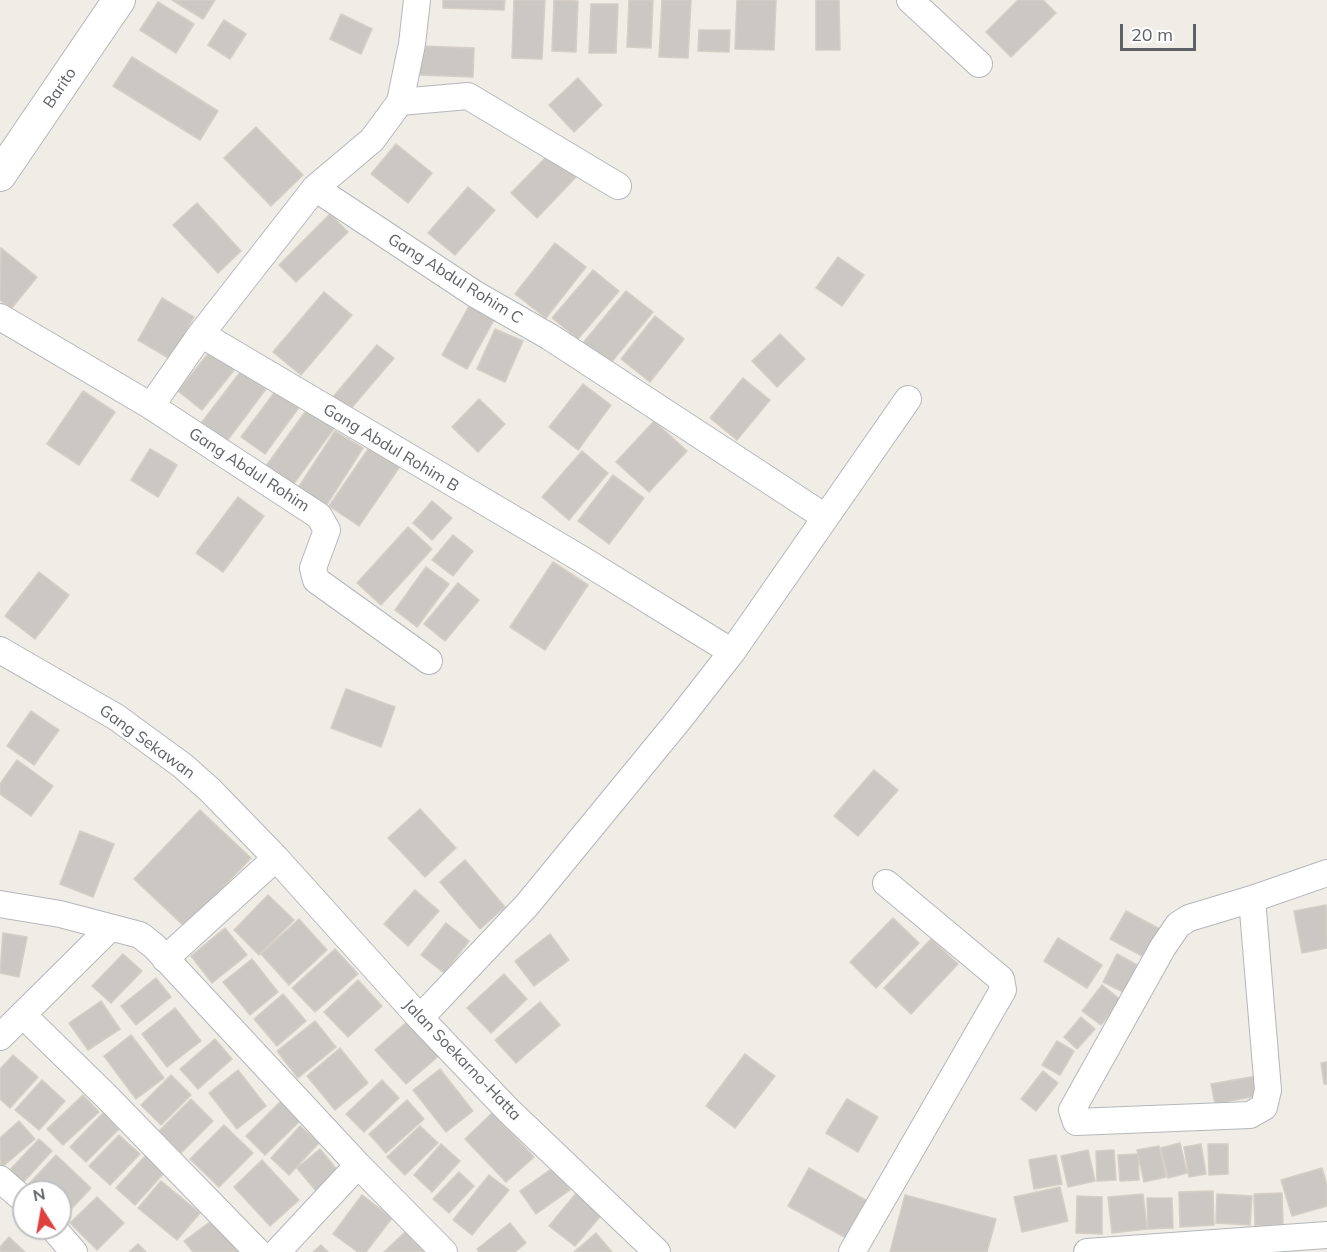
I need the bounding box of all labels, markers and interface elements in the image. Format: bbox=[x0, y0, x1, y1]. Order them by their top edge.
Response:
scale bar bbox=[1123, 12, 1200, 50]
text: 20 m bbox=[1131, 23, 1173, 46]
street label: Barito bbox=[40, 64, 80, 112]
street label: Gang Abdul Rohim C bbox=[384, 230, 526, 328]
street label: Gang Abdul Rohim B bbox=[320, 400, 462, 496]
street label: Gang Abdul Rohim bbox=[185, 424, 313, 516]
street label: Gang Sekawan bbox=[95, 701, 199, 783]
street label: Jalan Soekarno-Hatta bbox=[399, 995, 525, 1125]
north arrow bbox=[12, 1180, 72, 1240]
text: N bbox=[31, 1183, 47, 1205]

